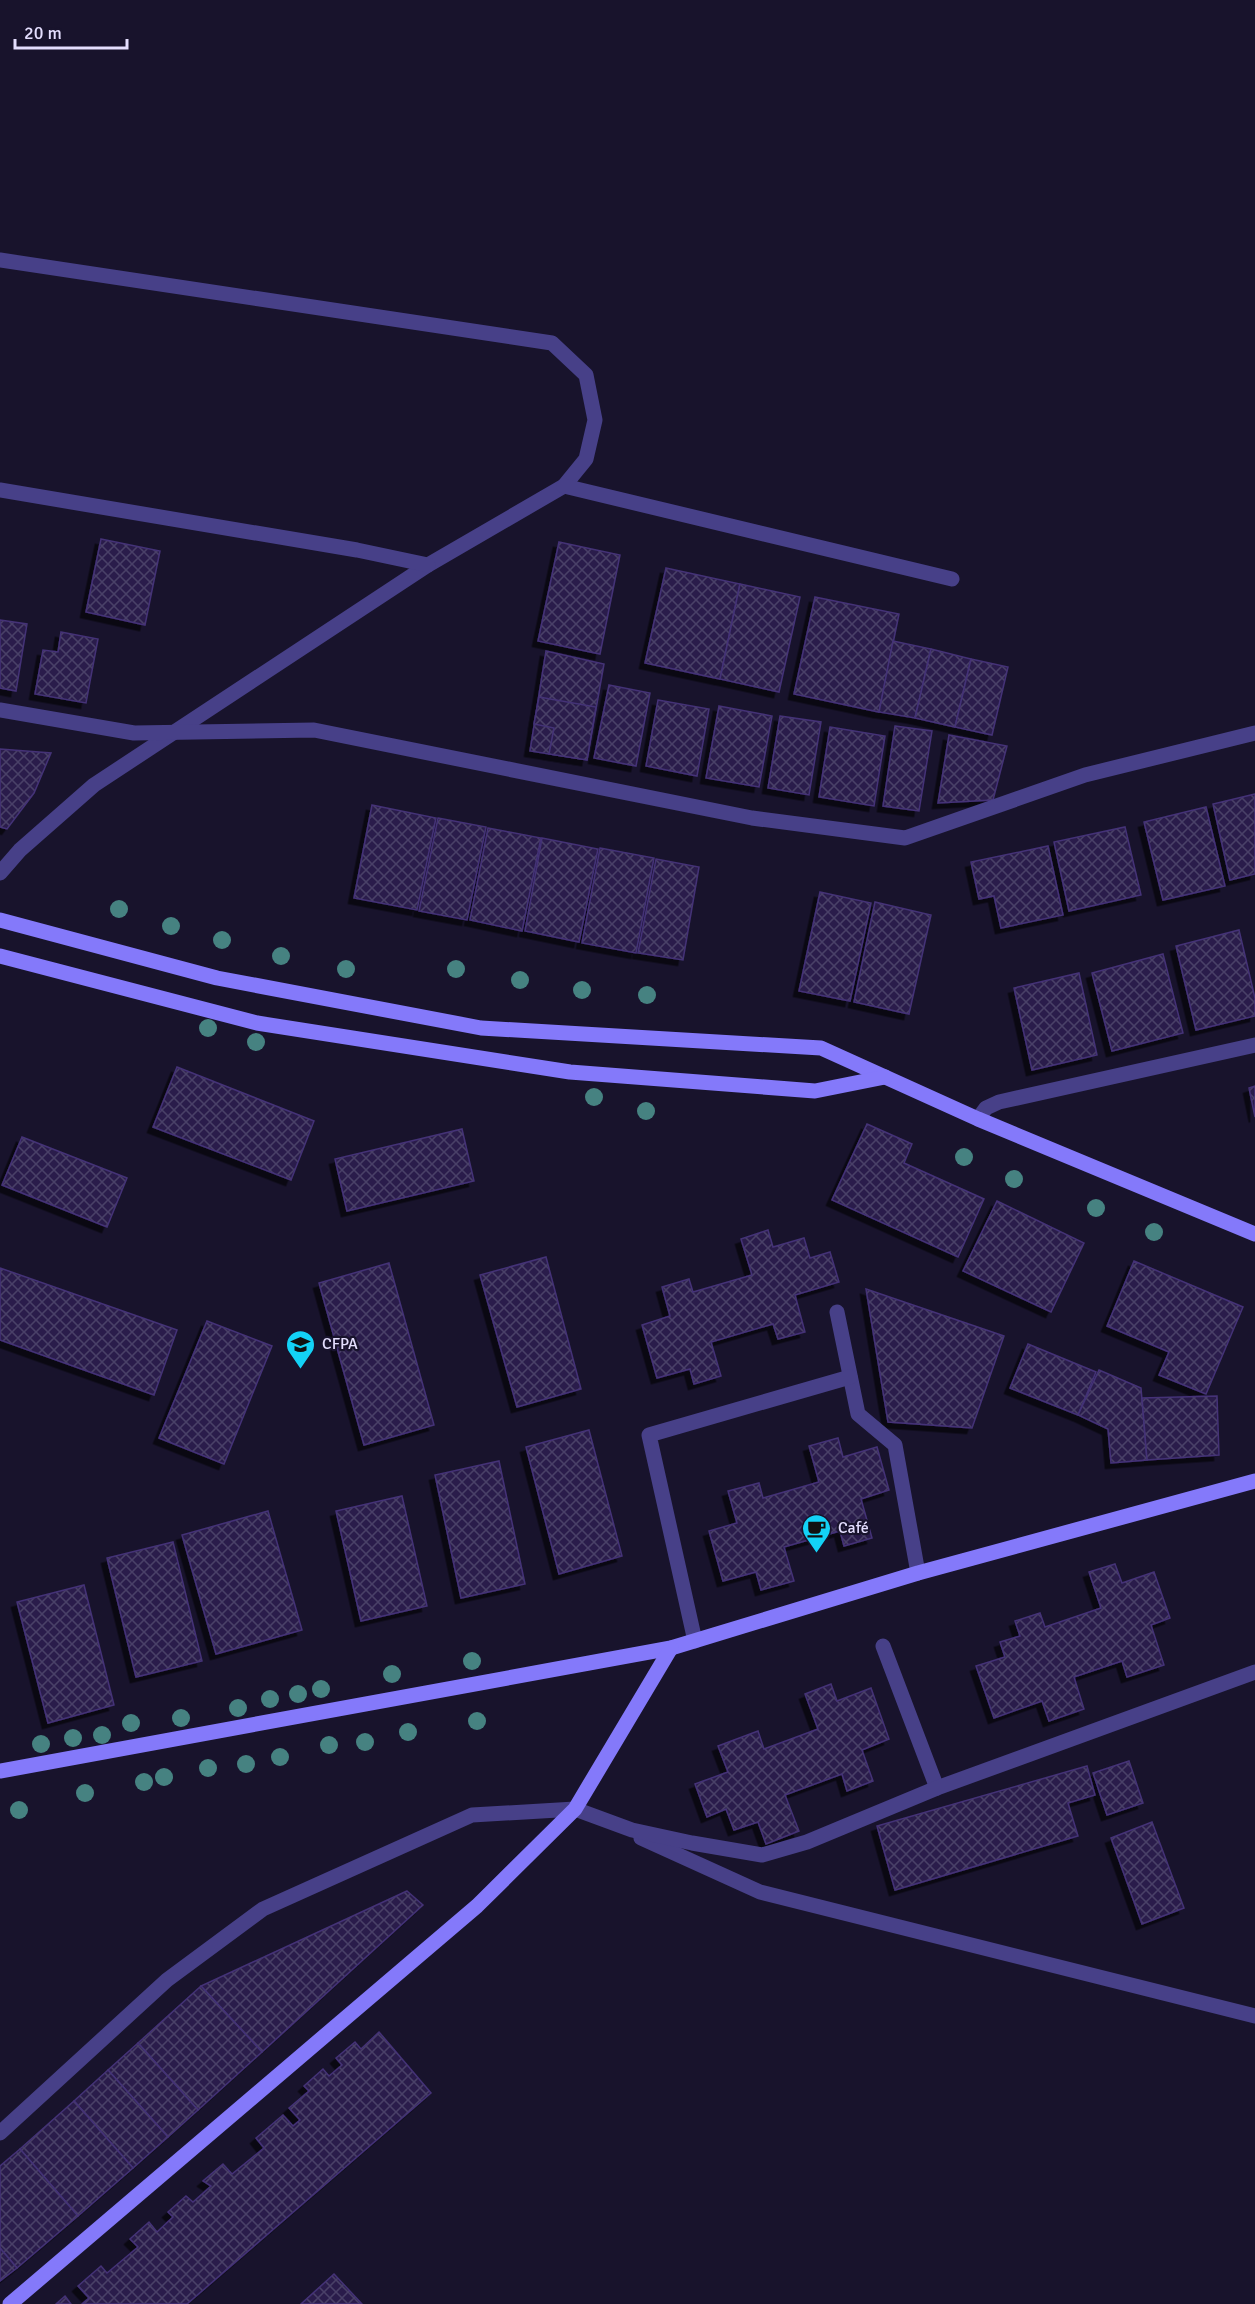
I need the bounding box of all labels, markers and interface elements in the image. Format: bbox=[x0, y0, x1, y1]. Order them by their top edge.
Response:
scale bar bbox=[15, 12, 128, 50]
text: 20 m bbox=[24, 22, 62, 44]
school or university icon: CFPA bbox=[285, 1328, 317, 1370]
place label: CFPA bbox=[322, 1334, 358, 1354]
cafe icon: Café bbox=[801, 1512, 833, 1554]
place label: Café bbox=[838, 1518, 869, 1538]

